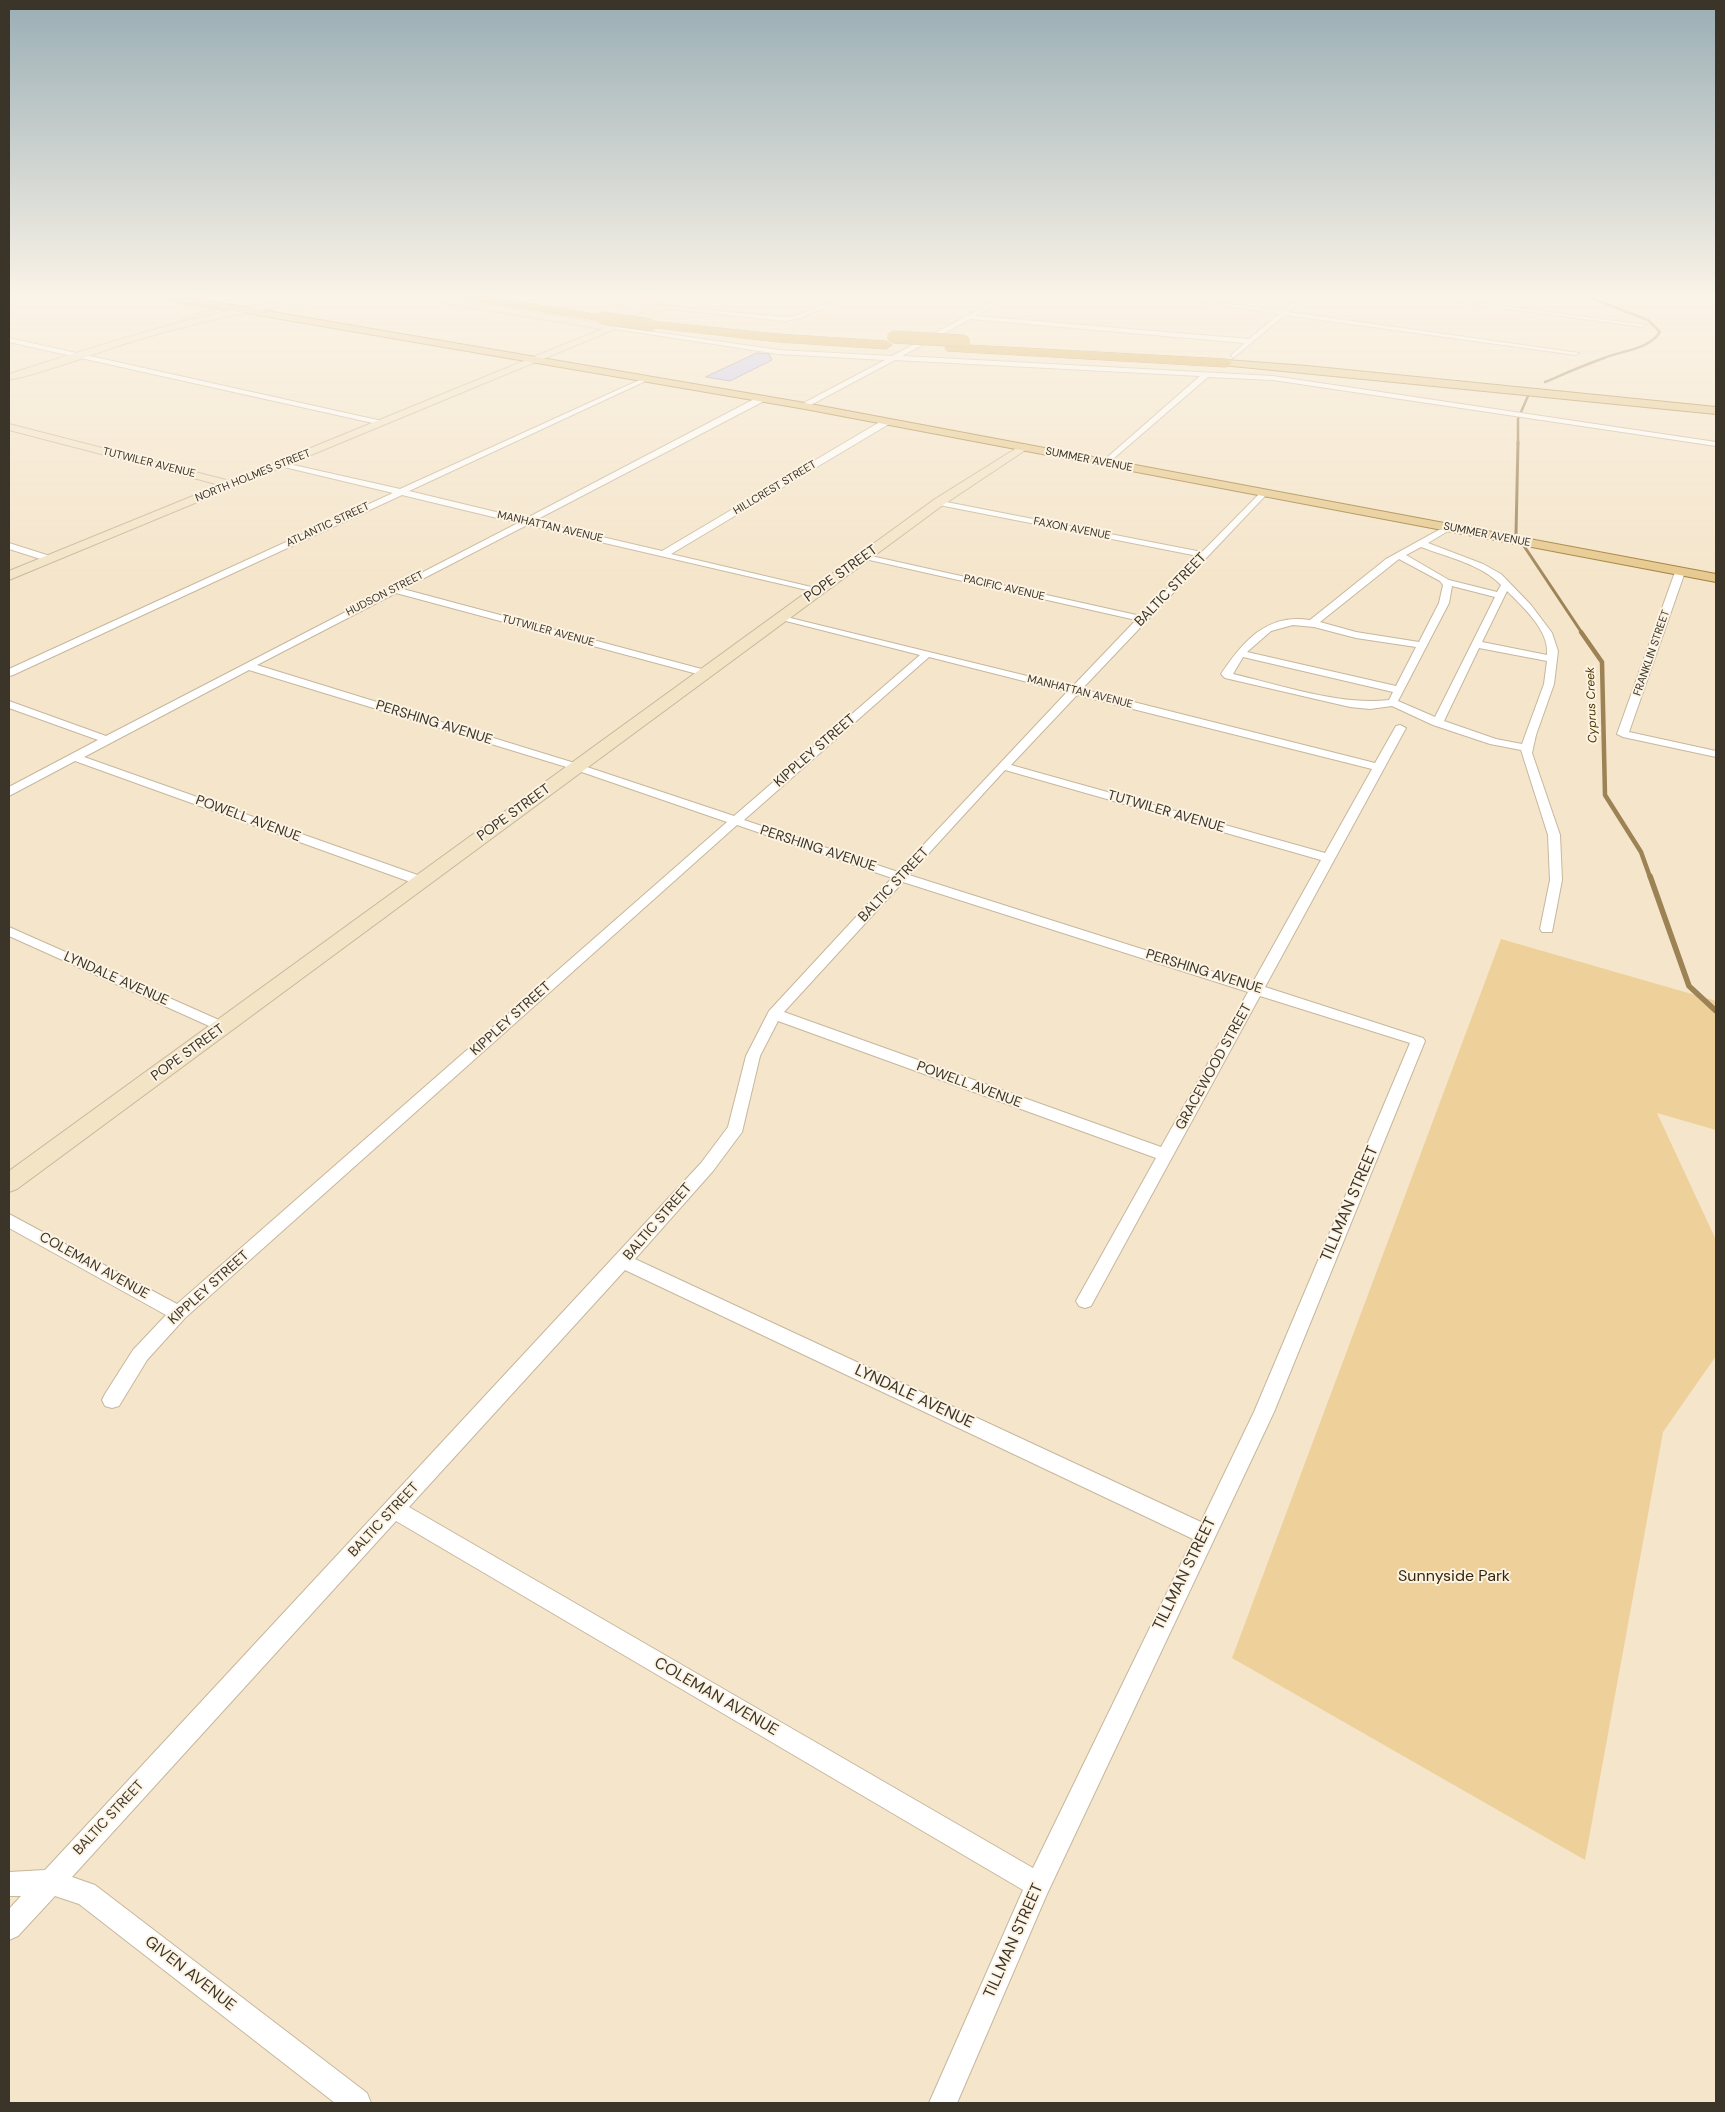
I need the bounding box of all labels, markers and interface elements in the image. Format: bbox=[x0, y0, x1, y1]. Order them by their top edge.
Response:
street label: TUTWILER AVENUE bbox=[101, 445, 197, 481]
street label: SUMMER AVENUE bbox=[1044, 445, 1134, 475]
street label: NORTH HOLMES STREET bbox=[193, 447, 313, 505]
street label: HILLCREST STREET bbox=[731, 458, 819, 518]
street label: ATLANTIC STREET bbox=[284, 500, 372, 550]
street label: MANHATTAN AVENUE bbox=[496, 508, 604, 546]
street label: FAXON AVENUE bbox=[1032, 515, 1112, 543]
street label: SUMMER AVENUE bbox=[1442, 520, 1532, 550]
street label: POPE STREET bbox=[801, 542, 881, 606]
street label: BALTIC STREET bbox=[1132, 550, 1210, 630]
street label: HUDSON STREET bbox=[344, 569, 426, 619]
street label: PACIFIC AVENUE bbox=[962, 572, 1046, 604]
street label: FRANKLIN STREET bbox=[1631, 608, 1673, 698]
street label: TUTWILER AVENUE bbox=[500, 612, 596, 650]
water label: Cyprus Creek bbox=[1583, 667, 1601, 743]
street label: MANHATTAN AVENUE bbox=[1026, 673, 1134, 711]
street label: PERSHING AVENUE bbox=[374, 697, 494, 749]
street label: KIPPLEY STREET bbox=[771, 711, 859, 791]
street label: POPE STREET bbox=[474, 781, 554, 845]
street label: TUTWILER AVENUE bbox=[1106, 787, 1226, 837]
street label: POWELL AVENUE bbox=[193, 792, 303, 846]
street label: PERSHING AVENUE bbox=[758, 822, 878, 876]
street label: BALTIC STREET bbox=[855, 844, 933, 926]
street label: PERSHING AVENUE bbox=[1144, 946, 1264, 998]
street label: LYNDALE AVENUE bbox=[61, 948, 171, 1010]
street label: KIPPLEY STREET bbox=[467, 978, 555, 1060]
street label: GRACEWOOD STREET bbox=[1172, 1001, 1256, 1133]
street label: POPE STREET bbox=[148, 1021, 228, 1085]
street label: POWELL AVENUE bbox=[914, 1058, 1024, 1112]
street label: TILLMAN STREET bbox=[1317, 1143, 1383, 1265]
street label: BALTIC STREET bbox=[620, 1180, 696, 1264]
street label: COLEMAN AVENUE bbox=[36, 1229, 152, 1303]
street label: KIPPLEY STREET bbox=[165, 1247, 253, 1329]
street label: LYNDALE AVENUE bbox=[851, 1361, 977, 1433]
street label: BALTIC STREET bbox=[345, 1479, 423, 1561]
street label: TILLMAN STREET bbox=[1149, 1514, 1221, 1634]
park label: Sunnyside Park bbox=[1398, 1567, 1510, 1587]
street label: COLEMAN AVENUE bbox=[651, 1654, 781, 1740]
street label: BALTIC STREET bbox=[70, 1777, 148, 1859]
street label: TILLMAN STREET bbox=[980, 1881, 1048, 2001]
street label: GIVEN AVENUE bbox=[141, 1932, 239, 2016]

